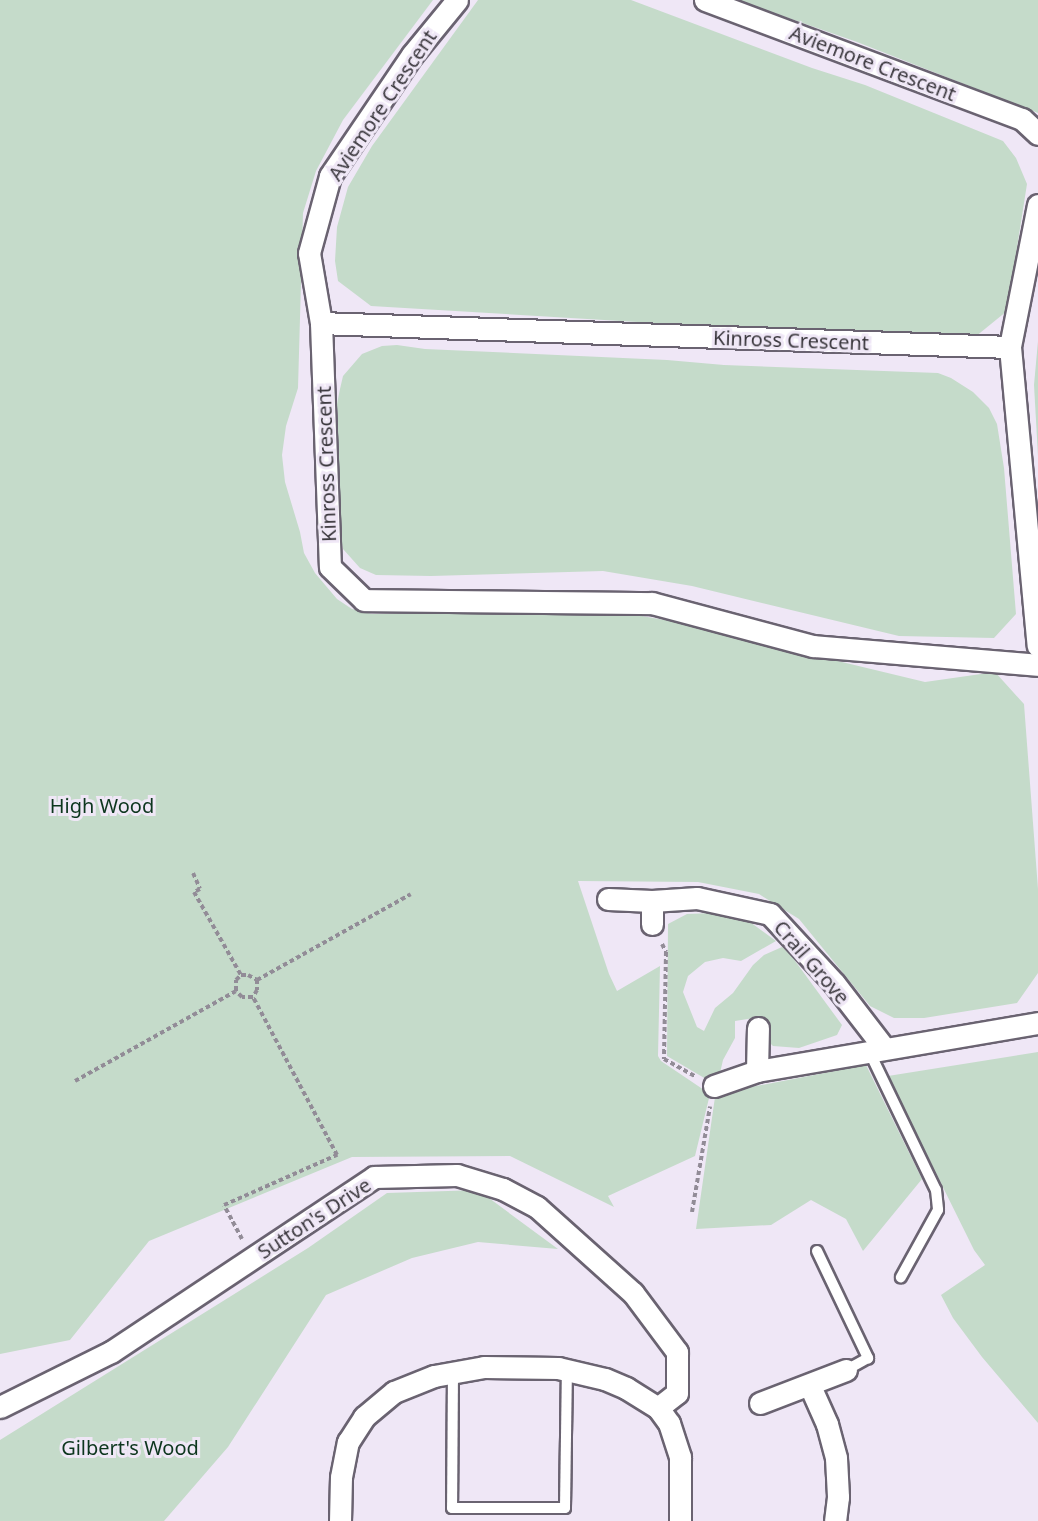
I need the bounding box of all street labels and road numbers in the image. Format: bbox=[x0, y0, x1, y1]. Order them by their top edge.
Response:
street label: Aviemore Crescent bbox=[786, 20, 960, 106]
street label: Aviemore Crescent bbox=[323, 25, 441, 185]
street label: Kinross Crescent bbox=[713, 325, 869, 355]
street label: Kinross Crescent bbox=[311, 386, 341, 542]
street label: Crail Grove bbox=[769, 915, 855, 1009]
street label: Sutton's Drive bbox=[253, 1172, 375, 1264]

